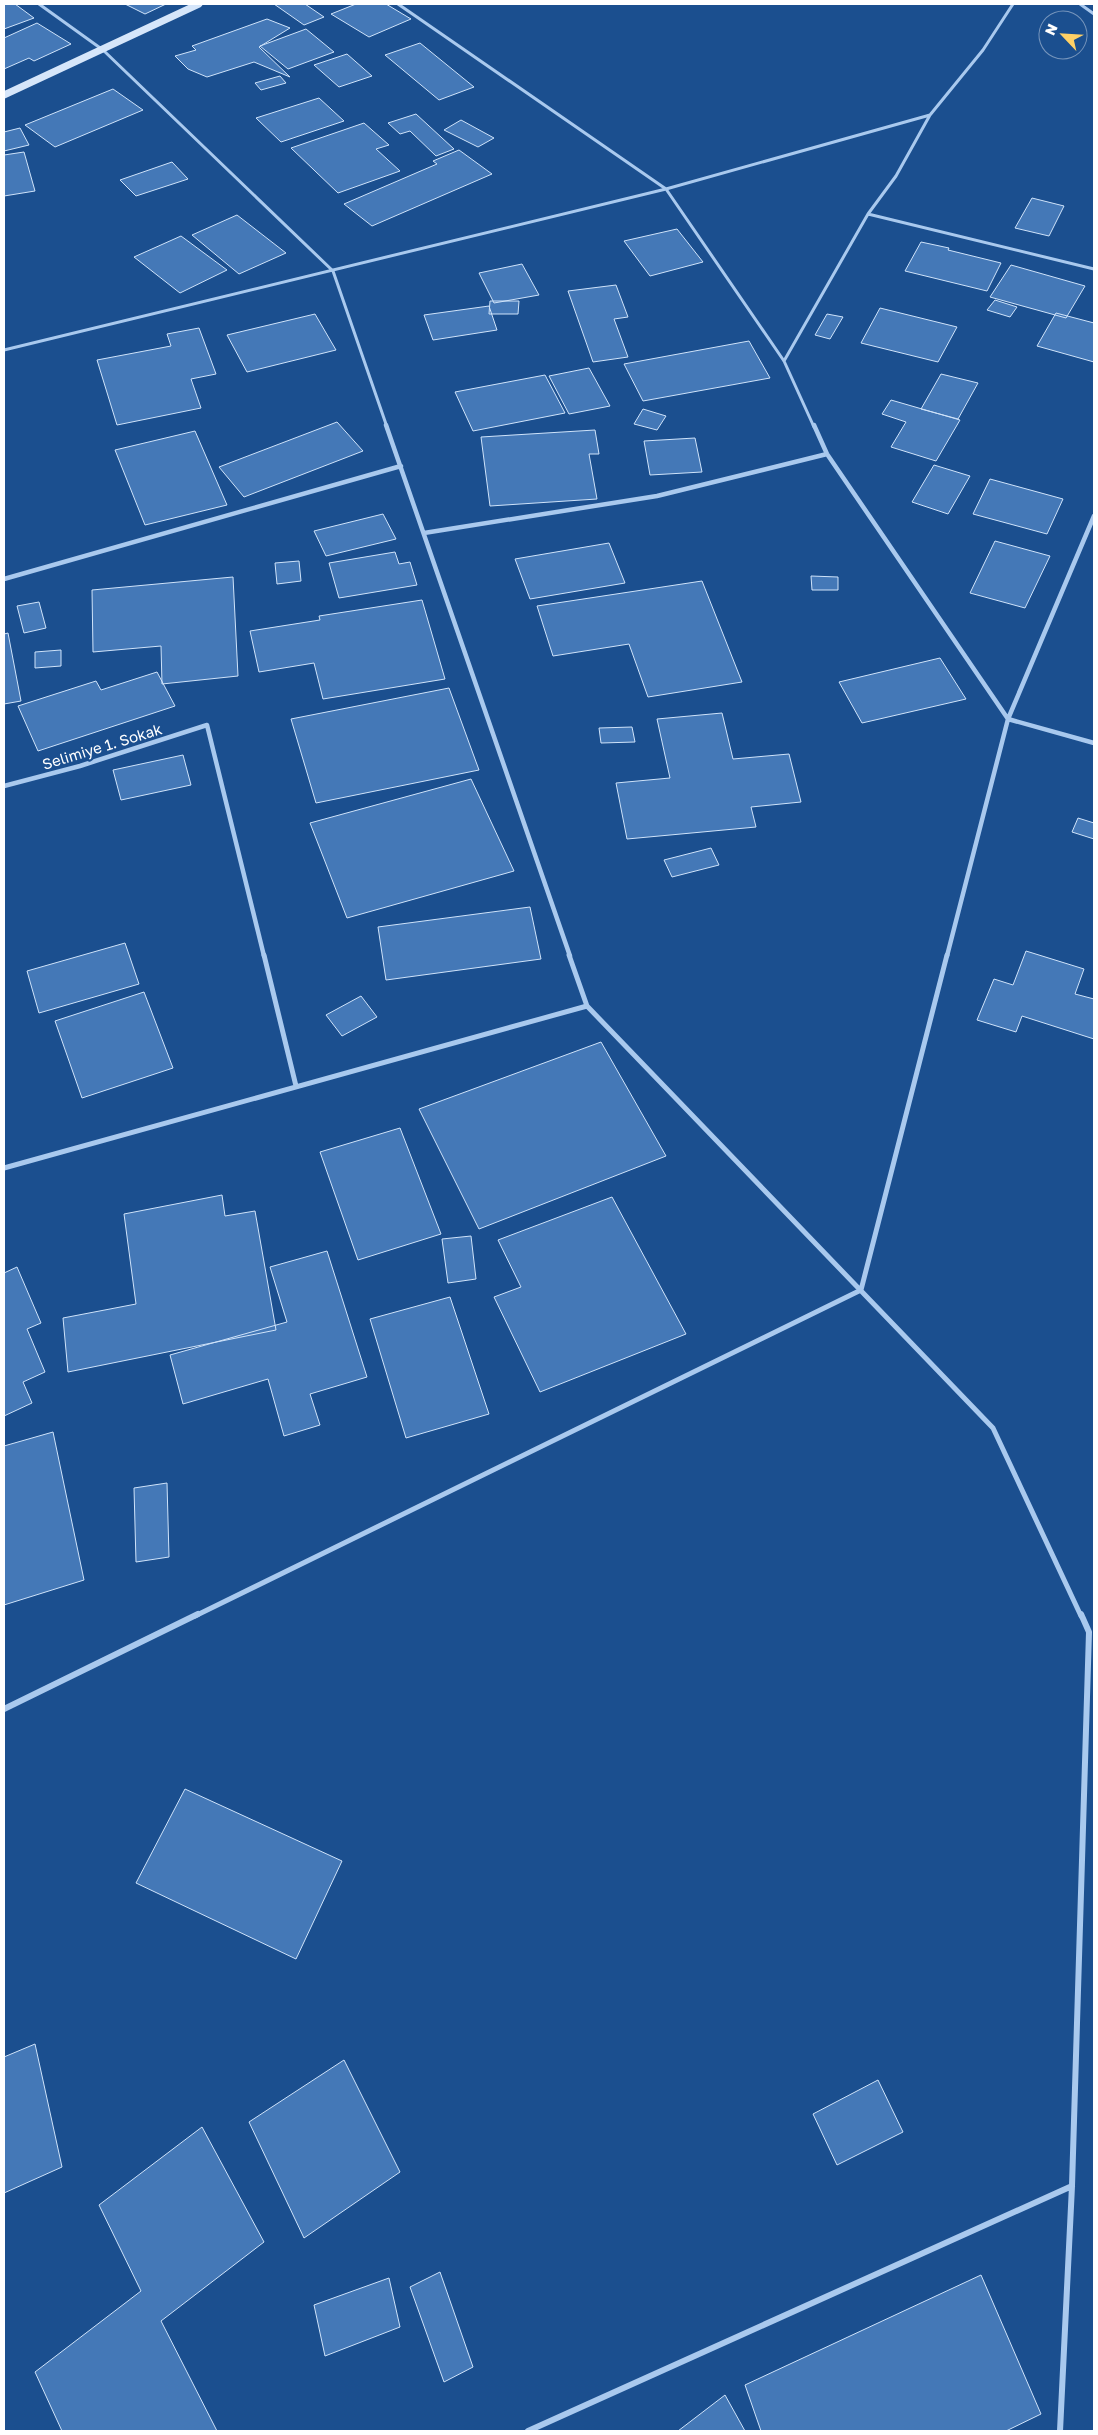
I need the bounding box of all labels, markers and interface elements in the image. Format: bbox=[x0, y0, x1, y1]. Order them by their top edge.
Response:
north arrow bbox=[1038, 10, 1088, 60]
text: N bbox=[1041, 21, 1061, 38]
street label: Selimiye 1. Sokak bbox=[40, 719, 165, 773]

